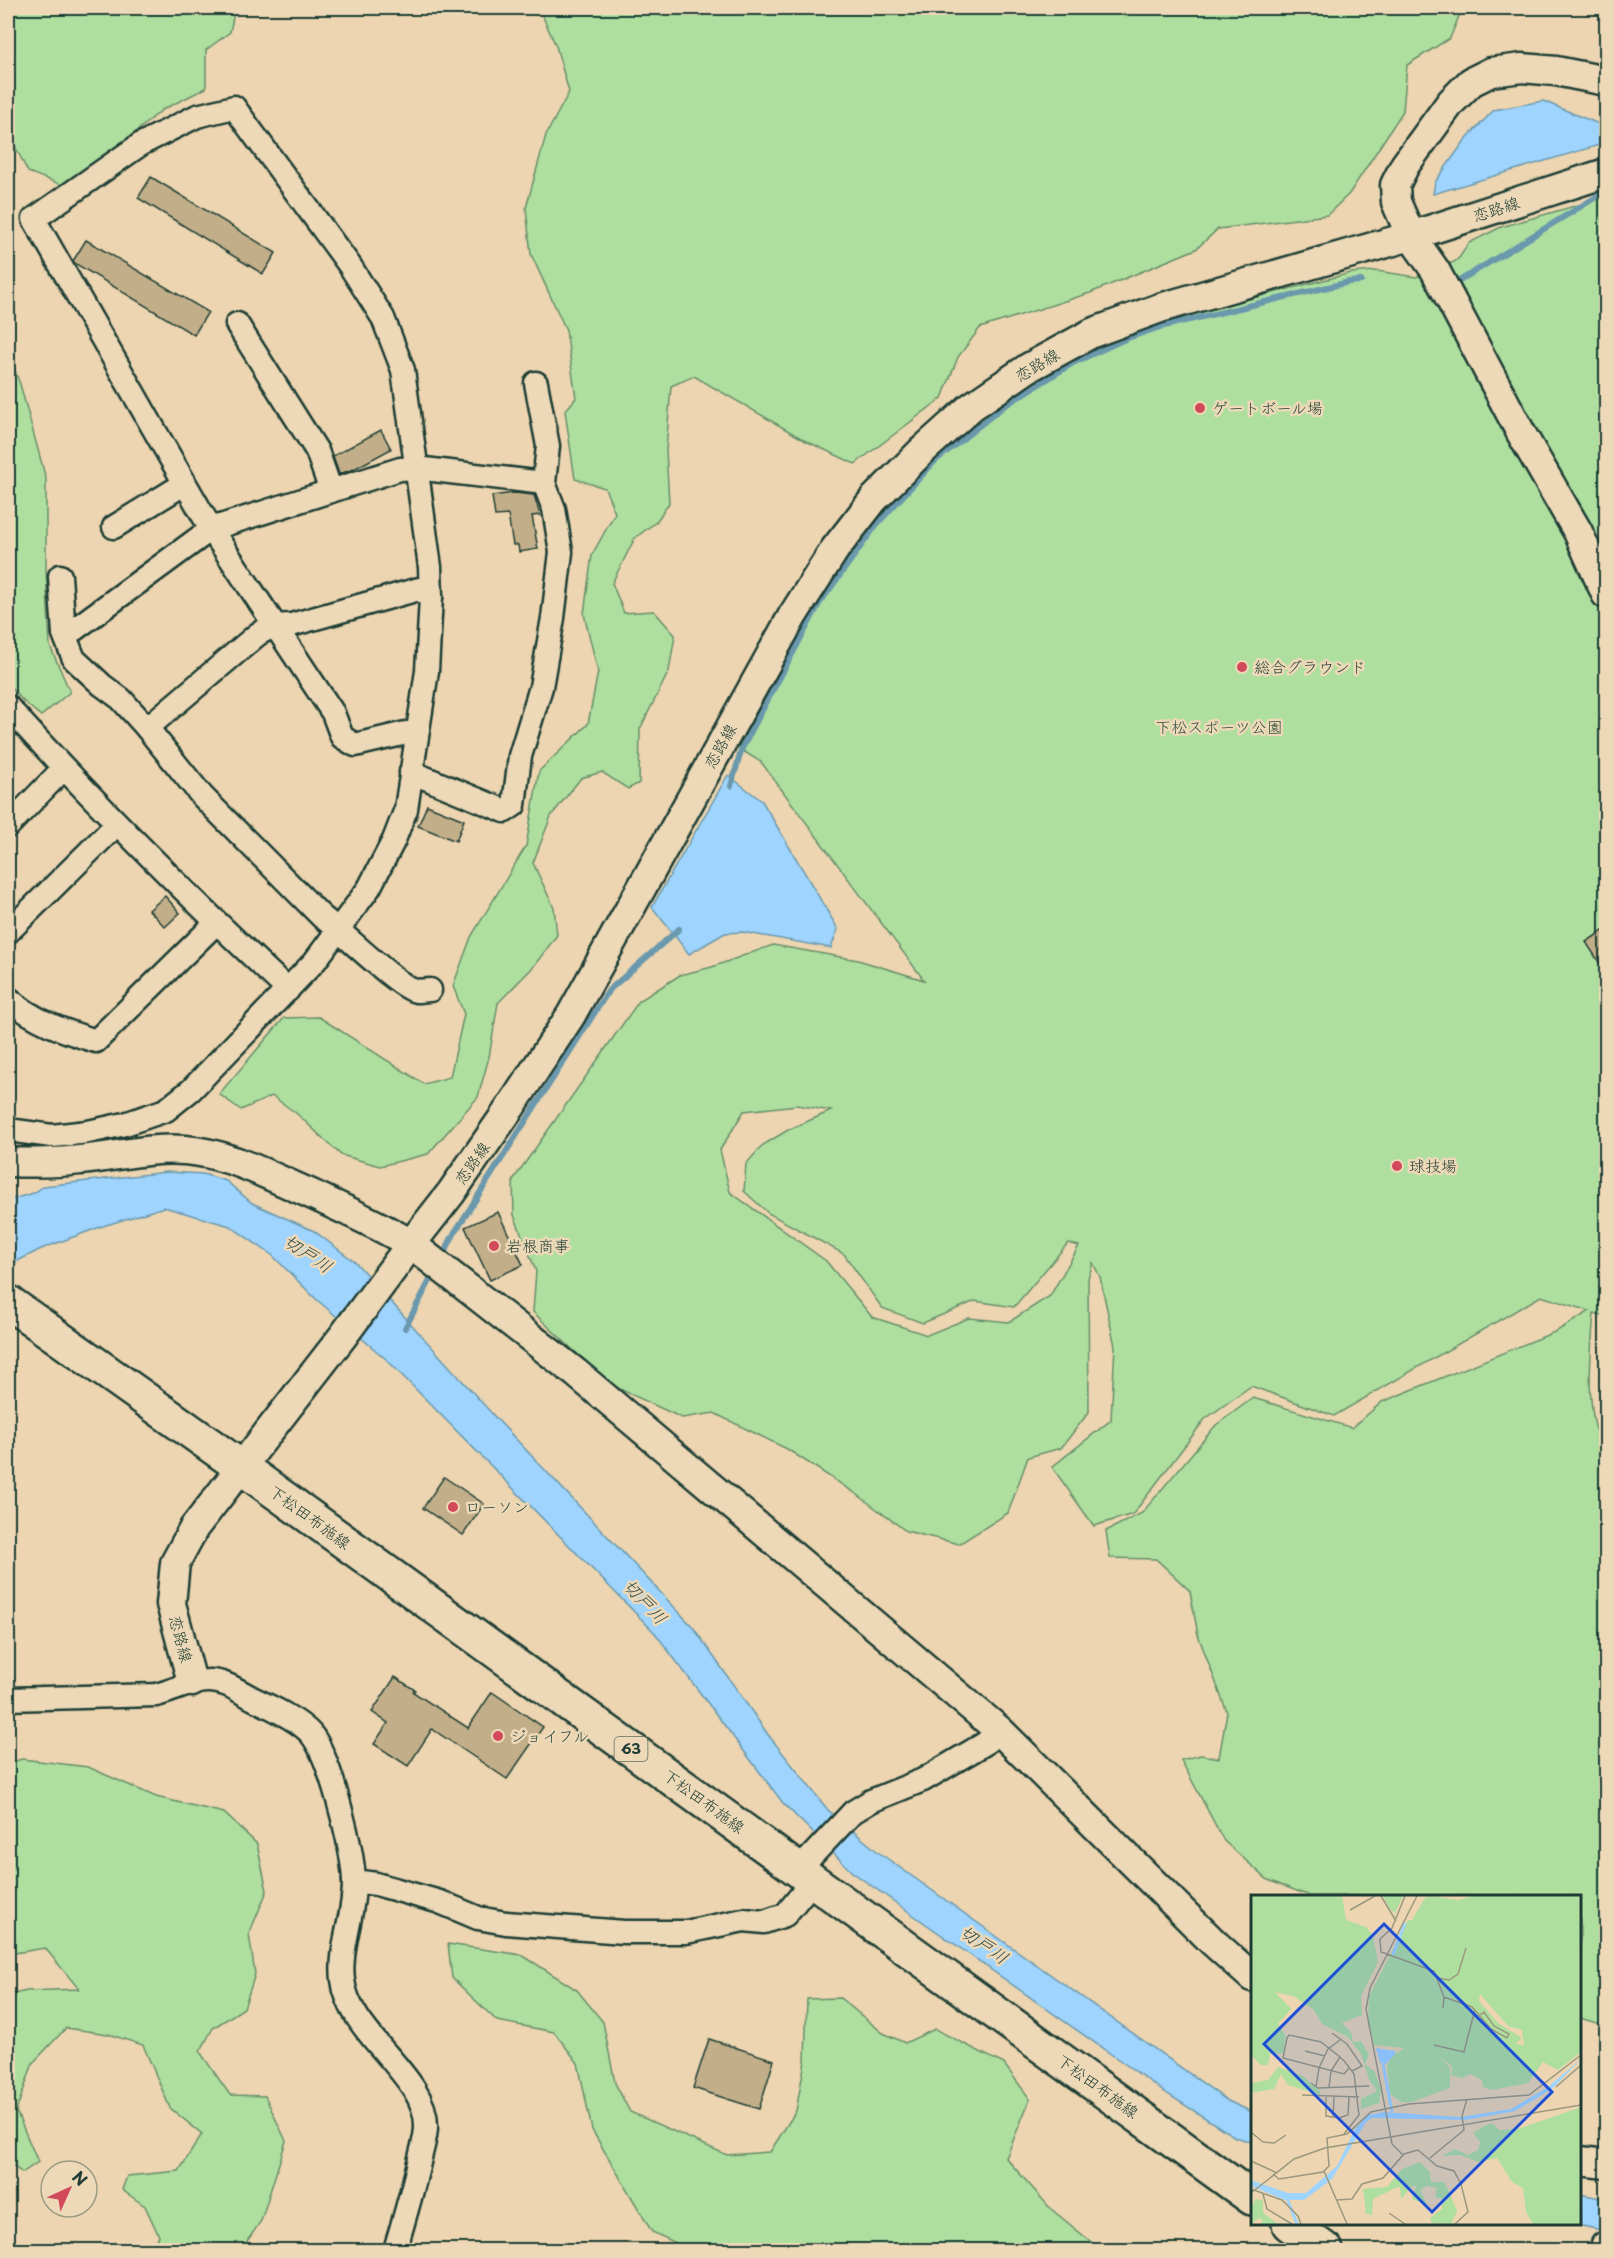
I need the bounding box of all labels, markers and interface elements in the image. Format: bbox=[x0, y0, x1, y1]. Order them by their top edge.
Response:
street label: 恋路線 bbox=[1469, 189, 1522, 227]
street label: 恋路線 bbox=[1010, 341, 1063, 387]
place label: ゲートボール場 bbox=[1212, 395, 1323, 419]
marker: ゲートボール場 bbox=[1193, 401, 1207, 415]
place label: 総合グラウンド bbox=[1254, 654, 1366, 678]
marker: 総合グラウンド bbox=[1235, 660, 1249, 674]
park label: 下松スポーツ公園 bbox=[1155, 714, 1283, 738]
street label: 恋路線 bbox=[697, 719, 741, 772]
street label: 恋路線 bbox=[448, 1136, 495, 1189]
place label: 球技場 bbox=[1409, 1153, 1457, 1177]
marker: 球技場 bbox=[1390, 1159, 1404, 1173]
water label: 切戸川 bbox=[279, 1226, 339, 1279]
place label: 岩根商事 bbox=[506, 1233, 570, 1257]
marker: 岩根商事 bbox=[487, 1239, 501, 1253]
street label: 下松田布施線 bbox=[265, 1478, 356, 1554]
place label: ローソン bbox=[465, 1494, 529, 1518]
marker: ローソン bbox=[446, 1500, 460, 1514]
water label: 切戸川 bbox=[618, 1572, 674, 1630]
street label: 恋路線 bbox=[164, 1612, 200, 1665]
place label: ジョイフル bbox=[510, 1723, 589, 1747]
marker: ジョイフル bbox=[491, 1729, 505, 1743]
road number: 63 bbox=[614, 1737, 648, 1761]
street label: 下松田布施線 bbox=[659, 1762, 750, 1838]
inset map bbox=[1251, 1895, 1581, 2225]
water label: 切戸川 bbox=[955, 1917, 1015, 1970]
street label: 下松田布施線 bbox=[1053, 2047, 1144, 2123]
north arrow bbox=[39, 2159, 99, 2219]
text: N bbox=[67, 2165, 93, 2191]

